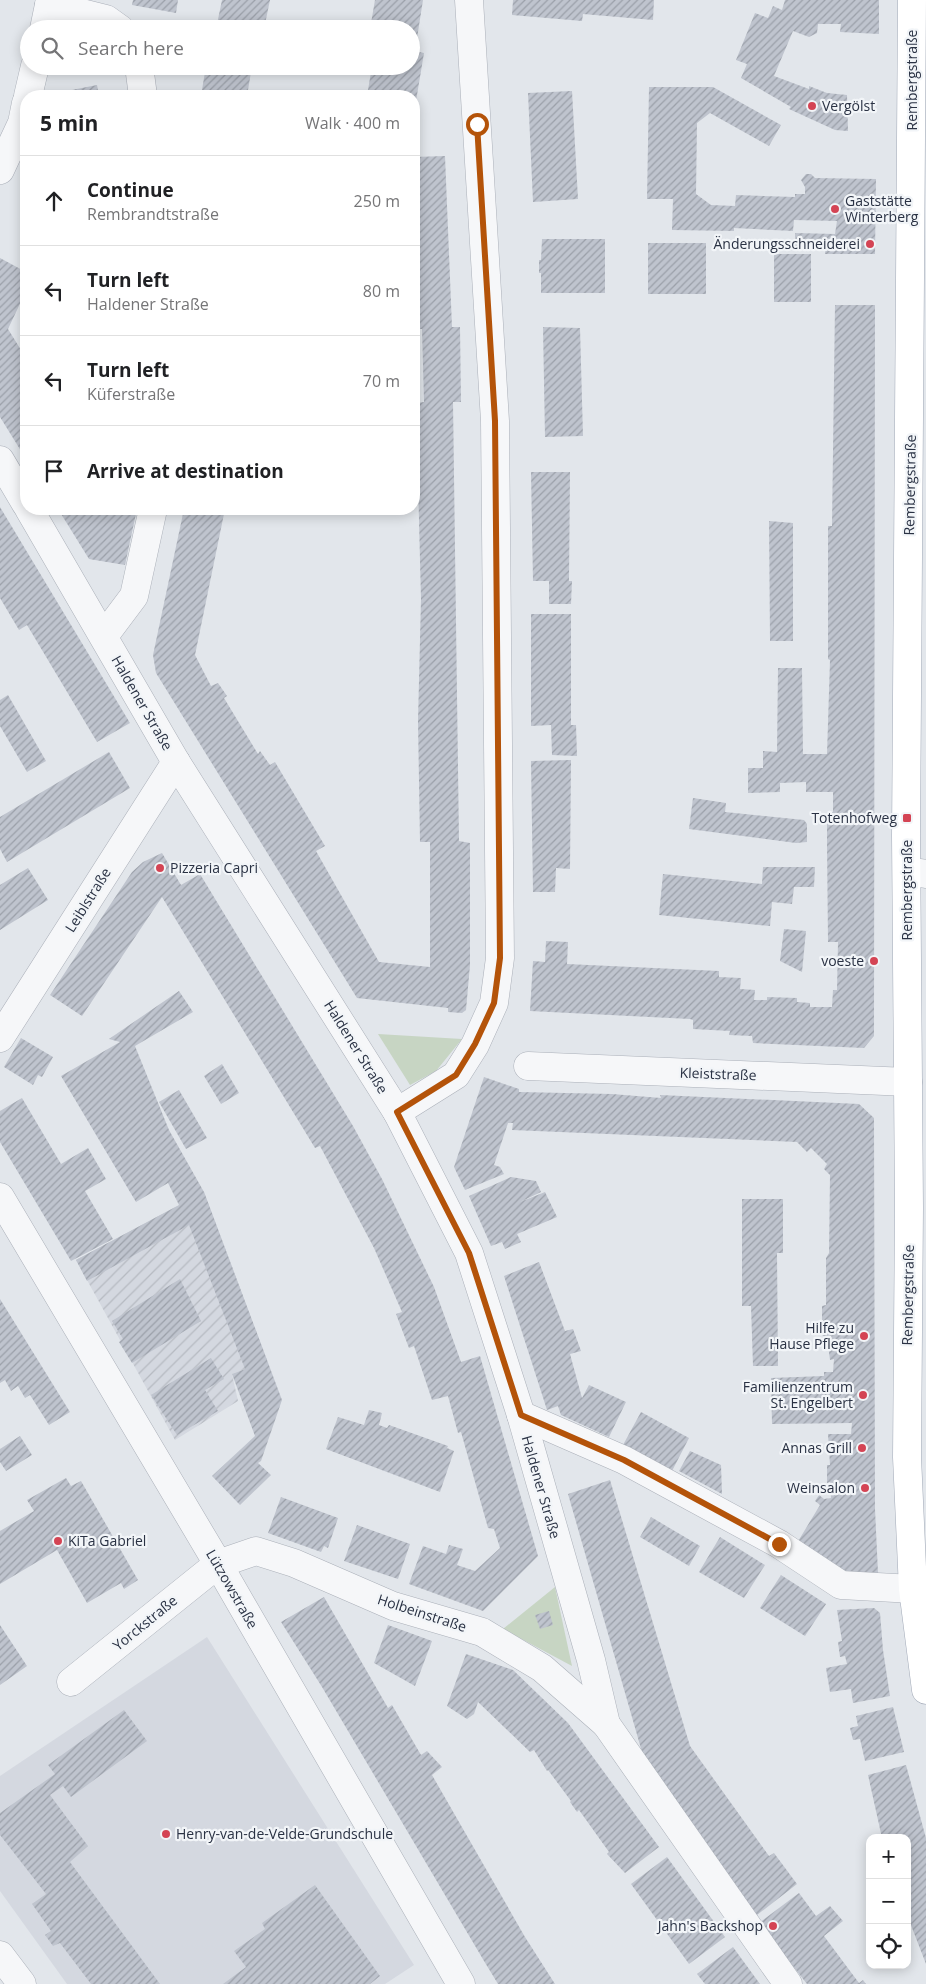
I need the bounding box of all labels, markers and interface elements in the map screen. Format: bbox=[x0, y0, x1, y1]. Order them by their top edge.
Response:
search box bbox=[20, 20, 420, 75]
street label: Rembergstraße bbox=[902, 29, 921, 130]
icon: search bbox=[38, 34, 66, 62]
text: Search here bbox=[78, 35, 184, 61]
place label: Vergölst bbox=[822, 96, 875, 115]
marker: Vergölst bbox=[806, 100, 818, 112]
text: 5 min bbox=[40, 109, 98, 137]
text: Walk · 400 m bbox=[305, 112, 400, 134]
route start bbox=[466, 113, 489, 136]
text: Continue bbox=[87, 177, 174, 203]
icon: ahead bbox=[40, 187, 68, 215]
text: 250 m bbox=[354, 190, 400, 212]
place label: Gaststätte Winterberg bbox=[845, 191, 919, 226]
text: Rembrandtstraße bbox=[87, 203, 219, 225]
marker: Gaststätte Winterberg bbox=[829, 203, 841, 215]
place label: Änderungsschneiderei bbox=[713, 234, 860, 253]
marker: Änderungsschneiderei bbox=[864, 238, 876, 250]
text: Turn left bbox=[87, 267, 169, 293]
icon: left bbox=[40, 277, 68, 305]
text: 80 m bbox=[363, 280, 400, 302]
text: Haldener Straße bbox=[87, 293, 209, 315]
text: Turn left bbox=[87, 357, 169, 383]
icon: left bbox=[40, 367, 68, 395]
text: 70 m bbox=[363, 370, 400, 392]
text: Küferstraße bbox=[87, 383, 175, 405]
street label: Rembergstraße bbox=[899, 434, 920, 536]
icon: arrive bbox=[40, 457, 68, 485]
text: Arrive at destination bbox=[87, 458, 284, 484]
street label: Haldener Straße bbox=[108, 652, 177, 754]
place label: Totenhofweg bbox=[811, 808, 897, 827]
marker: Totenhofweg bbox=[901, 812, 913, 824]
street label: Rembergstraße bbox=[897, 839, 916, 940]
place label: Pizzeria Capri bbox=[170, 858, 258, 877]
marker: Pizzeria Capri bbox=[154, 862, 166, 874]
street label: Leiblstraße bbox=[60, 864, 115, 936]
place label: voeste bbox=[821, 951, 864, 970]
marker: voeste bbox=[868, 955, 880, 967]
street label: Haldener Straße bbox=[320, 996, 393, 1097]
street label: Kleiststraße bbox=[679, 1063, 757, 1084]
street label: Rembergstraße bbox=[897, 1244, 918, 1346]
place label: Hilfe zu Hause Pflege bbox=[769, 1318, 854, 1353]
marker: Hilfe zu Hause Pflege bbox=[858, 1330, 870, 1342]
place label: Familienzentrum St. Engelbert bbox=[743, 1377, 853, 1412]
marker: Familienzentrum St. Engelbert bbox=[857, 1389, 869, 1401]
street label: Haldener Straße bbox=[518, 1433, 565, 1541]
place label: Annas Grill bbox=[781, 1438, 852, 1457]
marker: Annas Grill bbox=[856, 1442, 868, 1454]
place label: Weinsalon bbox=[787, 1478, 855, 1497]
marker: Weinsalon bbox=[859, 1482, 871, 1494]
place label: KiTa Gabriel bbox=[68, 1531, 146, 1550]
route end bbox=[768, 1533, 791, 1556]
marker: KiTa Gabriel bbox=[52, 1535, 64, 1547]
street label: Lützowstraße bbox=[202, 1546, 263, 1632]
street label: Holbeinstraße bbox=[375, 1589, 469, 1636]
street label: Yorckstraße bbox=[108, 1591, 181, 1654]
place label: Henry-van-de-Velde-Grundschule bbox=[176, 1824, 393, 1843]
marker: Henry-van-de-Velde-Grundschule bbox=[160, 1828, 172, 1840]
map controls bbox=[866, 1834, 911, 1969]
button: + bbox=[866, 1834, 911, 1879]
button: − bbox=[866, 1879, 911, 1924]
place label: Jahn's Backshop bbox=[656, 1916, 763, 1935]
marker: Jahn's Backshop bbox=[767, 1920, 779, 1932]
button: locate bbox=[866, 1924, 911, 1969]

